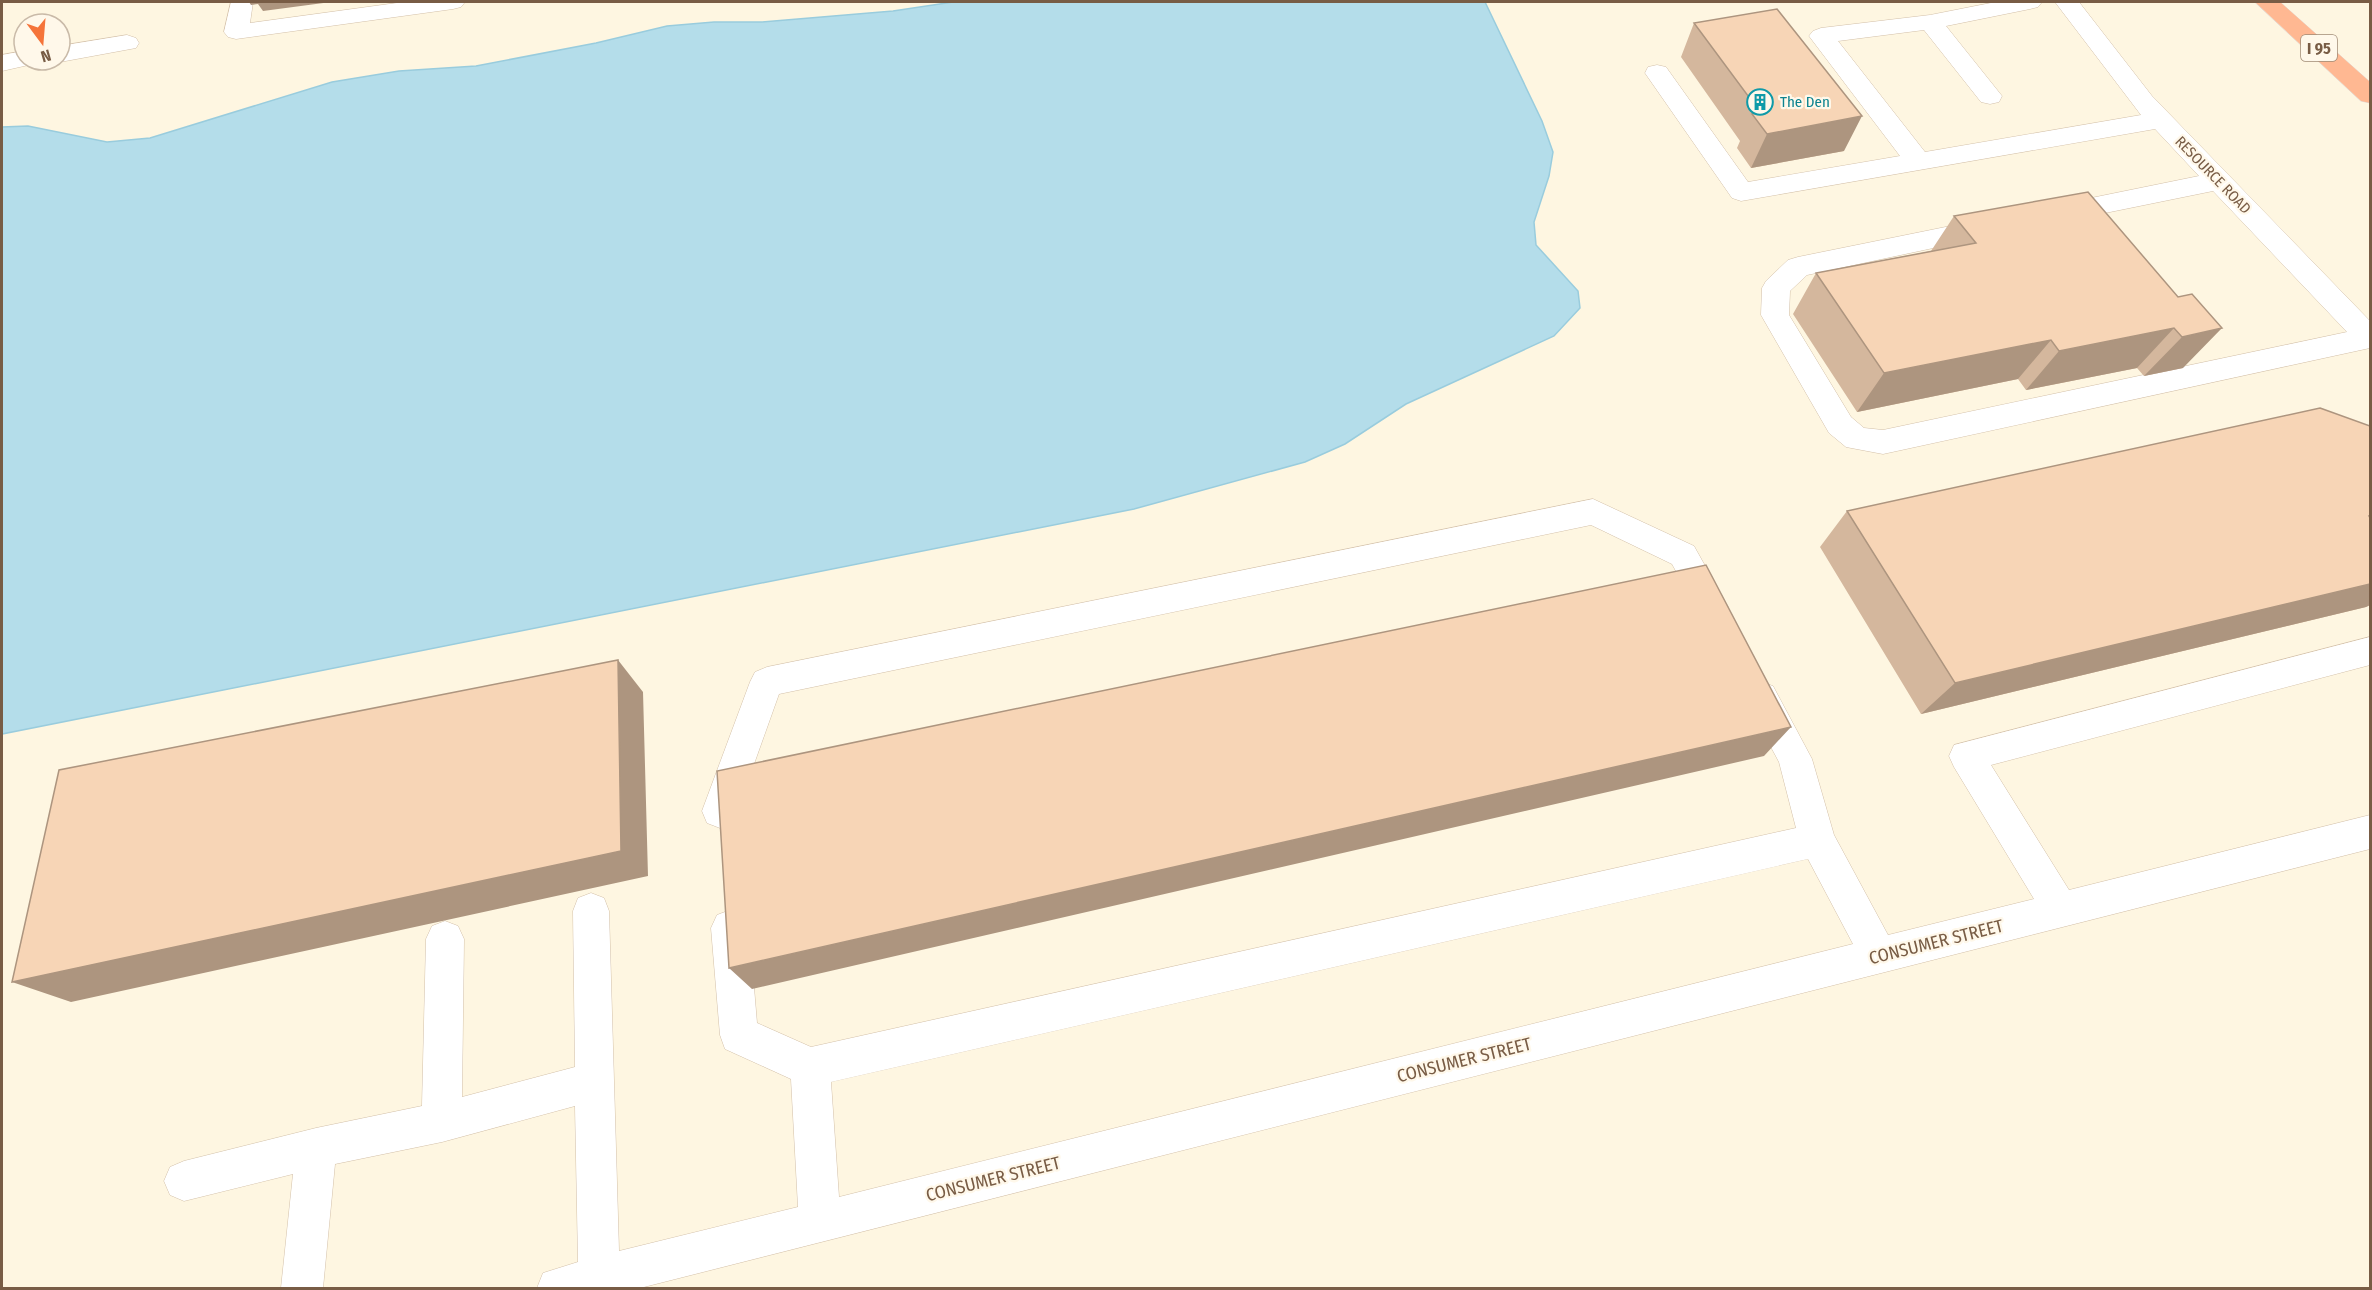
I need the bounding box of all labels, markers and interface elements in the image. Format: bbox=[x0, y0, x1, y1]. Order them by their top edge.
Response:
north arrow bbox=[12, 12, 72, 72]
road number: I 95 bbox=[2301, 35, 2337, 61]
text: N bbox=[39, 45, 53, 66]
building icon: The Den bbox=[1745, 87, 1775, 117]
place label: The Den bbox=[1780, 93, 1830, 111]
street label: RESOURCE ROAD bbox=[2171, 132, 2255, 218]
street label: CONSUMER STREET bbox=[1867, 915, 2006, 969]
street label: CONSUMER STREET bbox=[1395, 1033, 1534, 1087]
street label: CONSUMER STREET bbox=[924, 1152, 1063, 1206]

